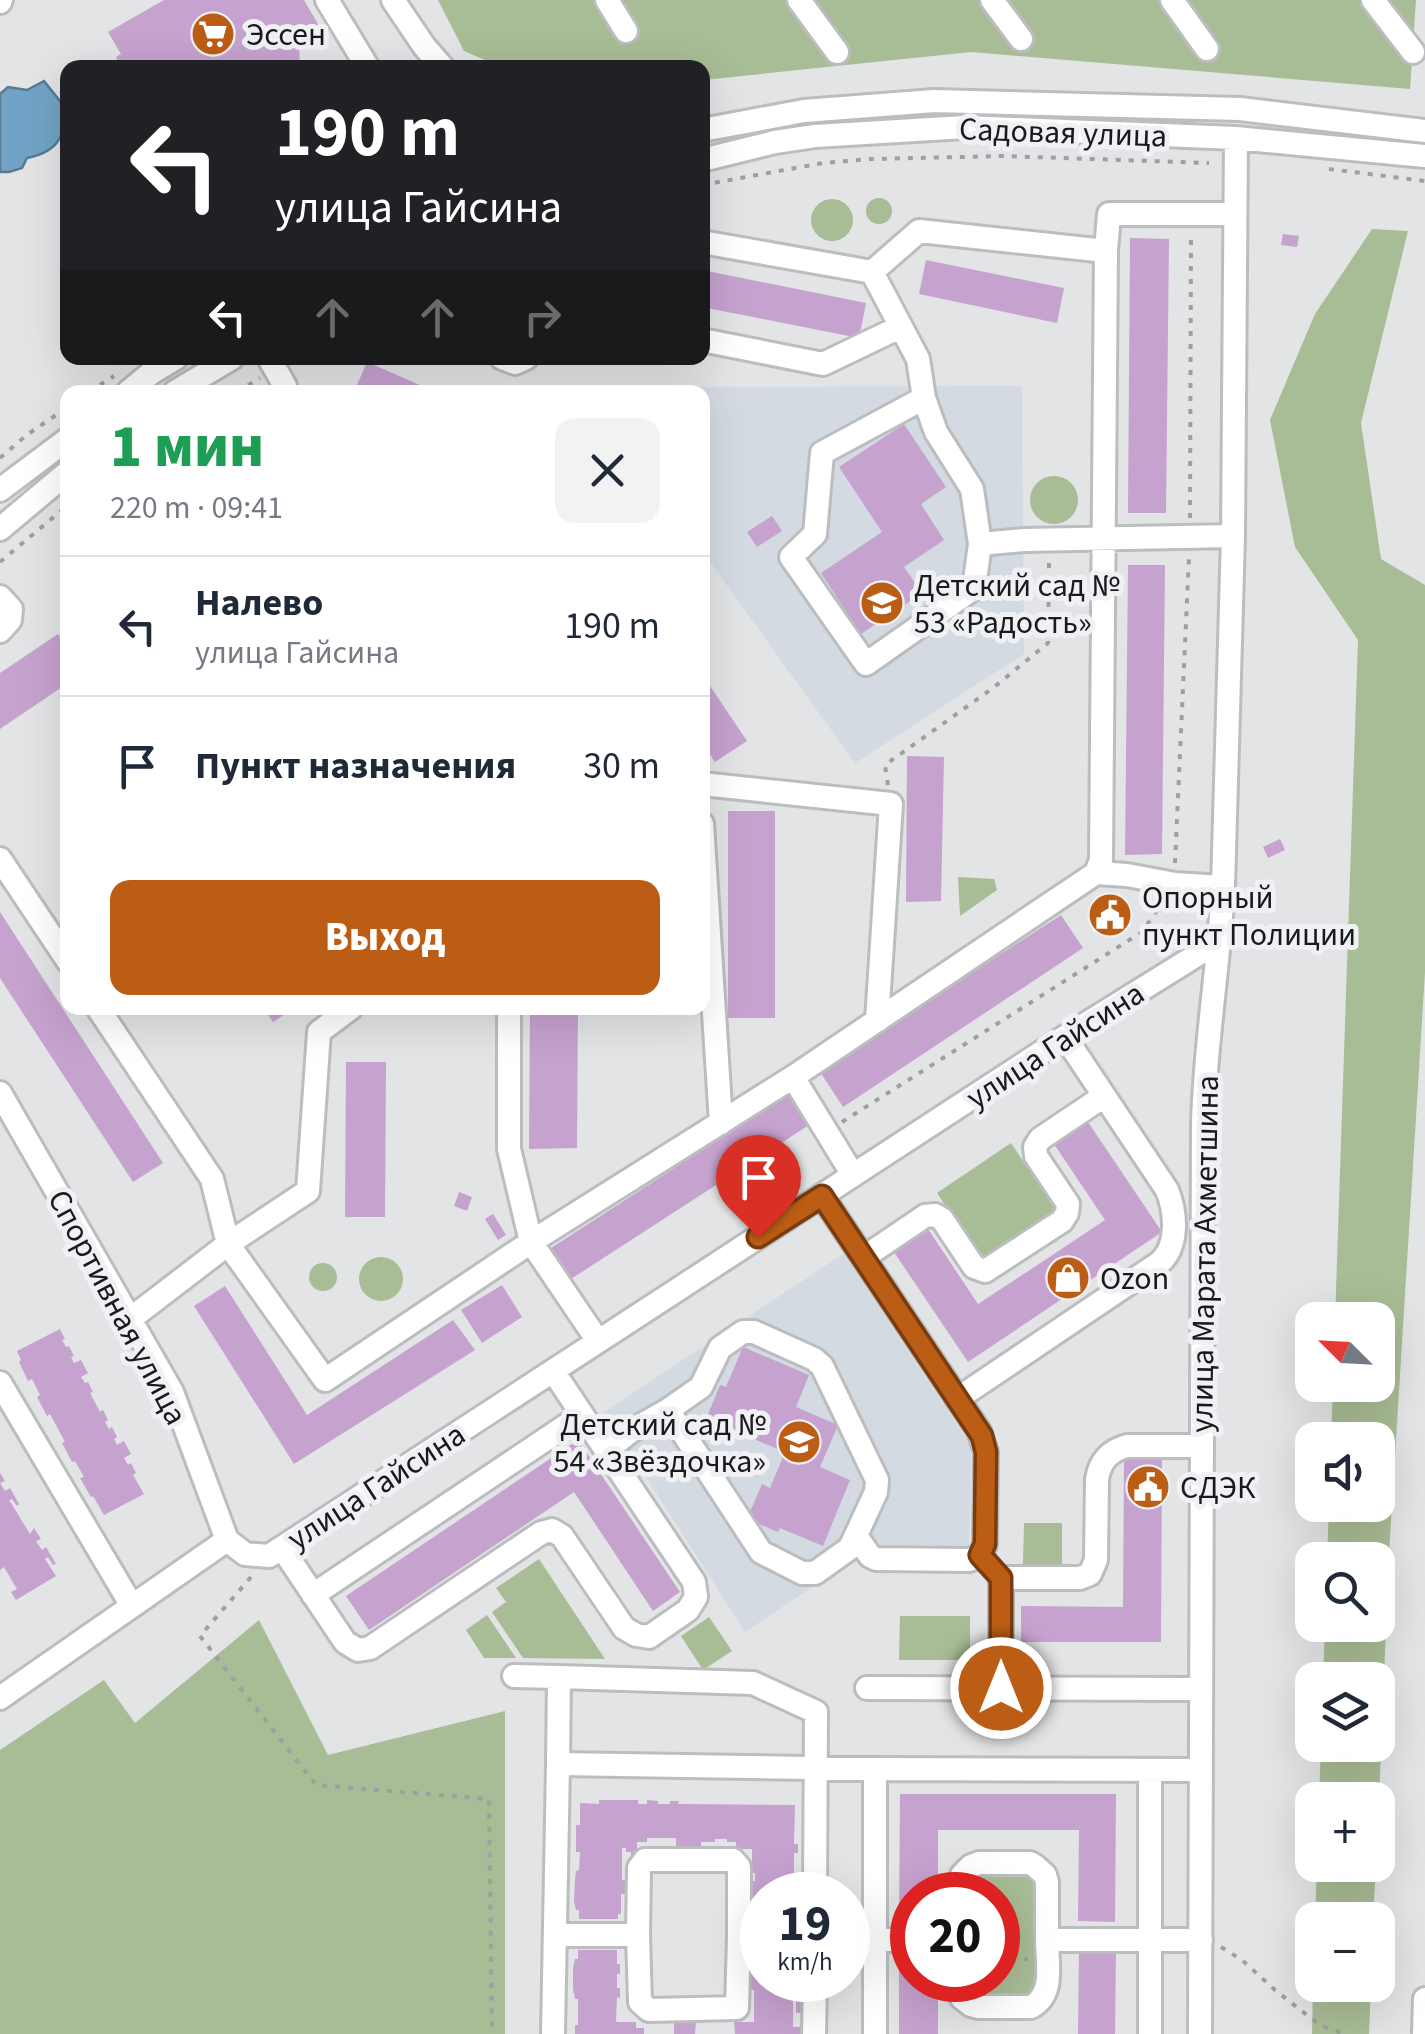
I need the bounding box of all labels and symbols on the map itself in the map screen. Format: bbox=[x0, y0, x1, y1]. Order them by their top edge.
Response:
supermarket icon: Эссен bbox=[190, 11, 236, 57]
place label: Эссен bbox=[246, 12, 326, 58]
street label: Садовая улица bbox=[958, 106, 1168, 160]
place label: Детский сад № 53 «Радость» bbox=[914, 563, 1120, 646]
school or university icon: Детский сад № 53 «Радость» bbox=[859, 580, 905, 626]
place label: Опорный пункт Полиции bbox=[1142, 875, 1356, 958]
public building icon: Опорный пункт Полиции bbox=[1087, 892, 1133, 938]
street label: улица Гайсина bbox=[957, 971, 1154, 1121]
street label: улица Марата Ахметшина bbox=[1179, 1075, 1231, 1433]
pin bbox=[716, 1135, 801, 1238]
street label: Спортивная улица bbox=[36, 1182, 199, 1433]
shop icon: Ozon bbox=[1045, 1255, 1091, 1301]
place label: Ozon bbox=[1100, 1256, 1169, 1302]
north arrow bbox=[1295, 1302, 1395, 1402]
place label: Детский сад № 54 «Звёздочка» bbox=[554, 1402, 766, 1485]
street label: улица Гайсина bbox=[278, 1412, 475, 1562]
school or university icon: Детский сад № 54 «Звёздочка» bbox=[776, 1419, 822, 1465]
public building icon: СДЭК bbox=[1125, 1464, 1171, 1510]
place label: СДЭК bbox=[1180, 1465, 1256, 1511]
position arrow bbox=[949, 1636, 1053, 1740]
speed limit sign: 20 bbox=[890, 1872, 1020, 2002]

